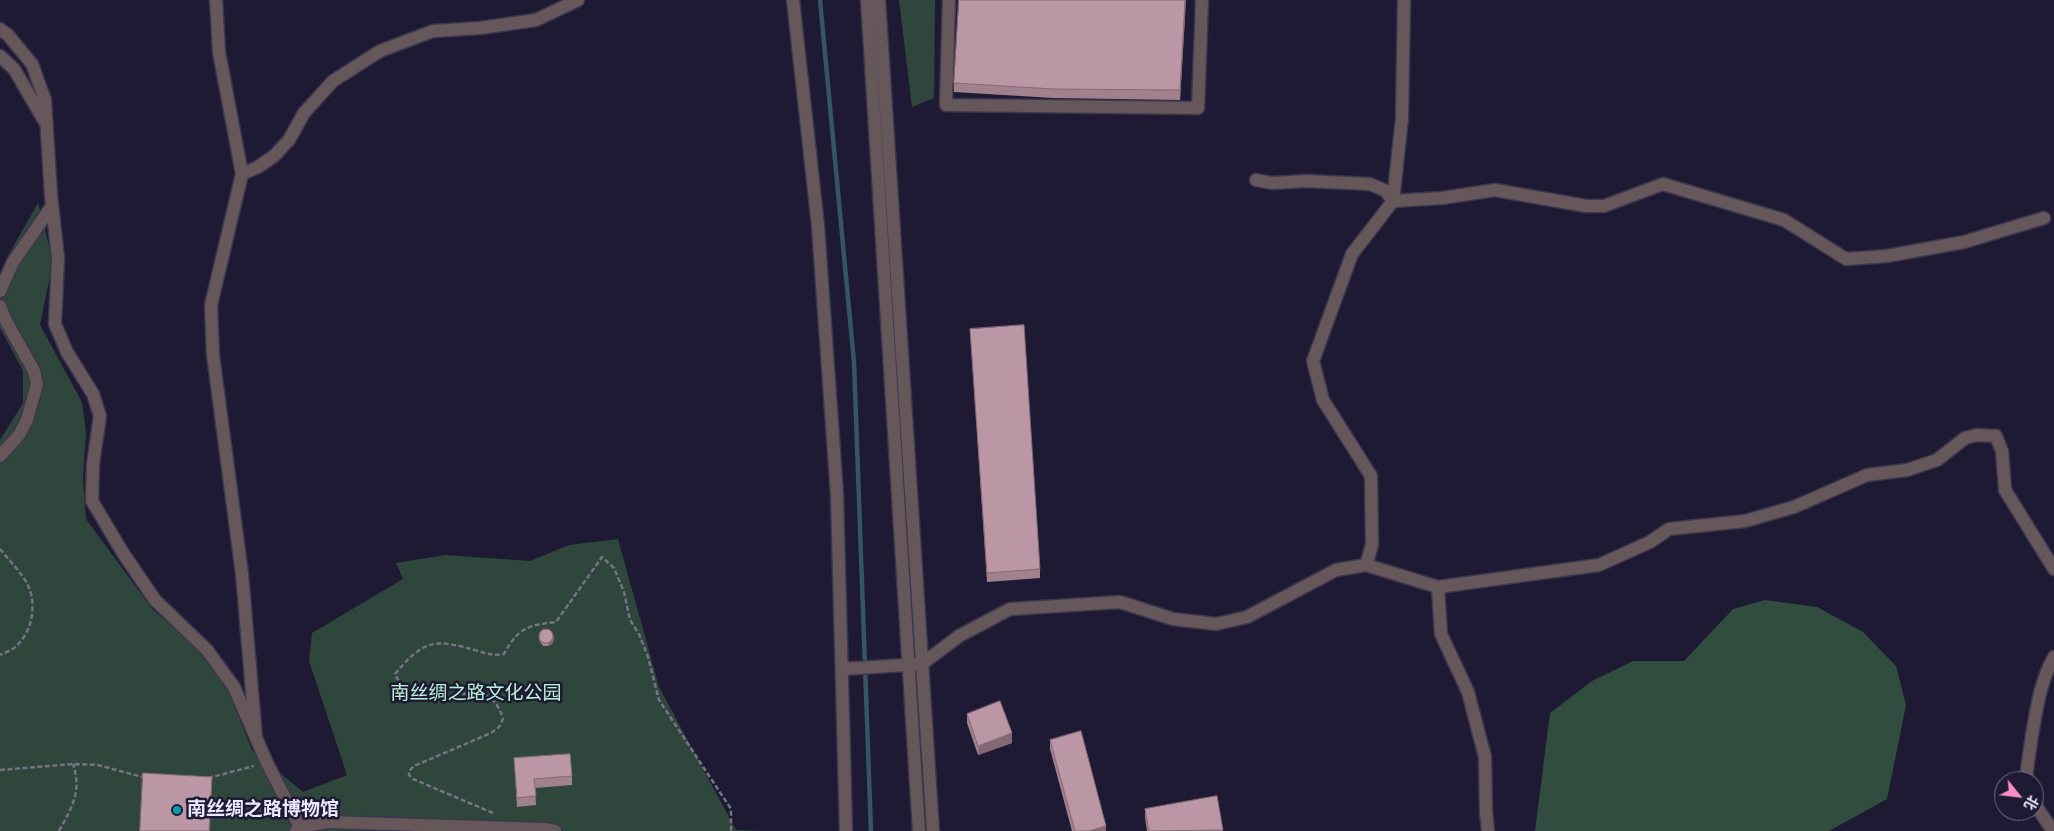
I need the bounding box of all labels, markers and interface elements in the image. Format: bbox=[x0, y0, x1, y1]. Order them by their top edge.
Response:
park label: 南丝绸之路文化公园 bbox=[391, 683, 561, 705]
north arrow bbox=[1994, 771, 2044, 821]
text: 北 bbox=[2020, 792, 2043, 813]
place label: 南丝绸之路博物馆 bbox=[187, 799, 339, 821]
marker: 南丝绸之路博物馆 bbox=[171, 804, 183, 816]

